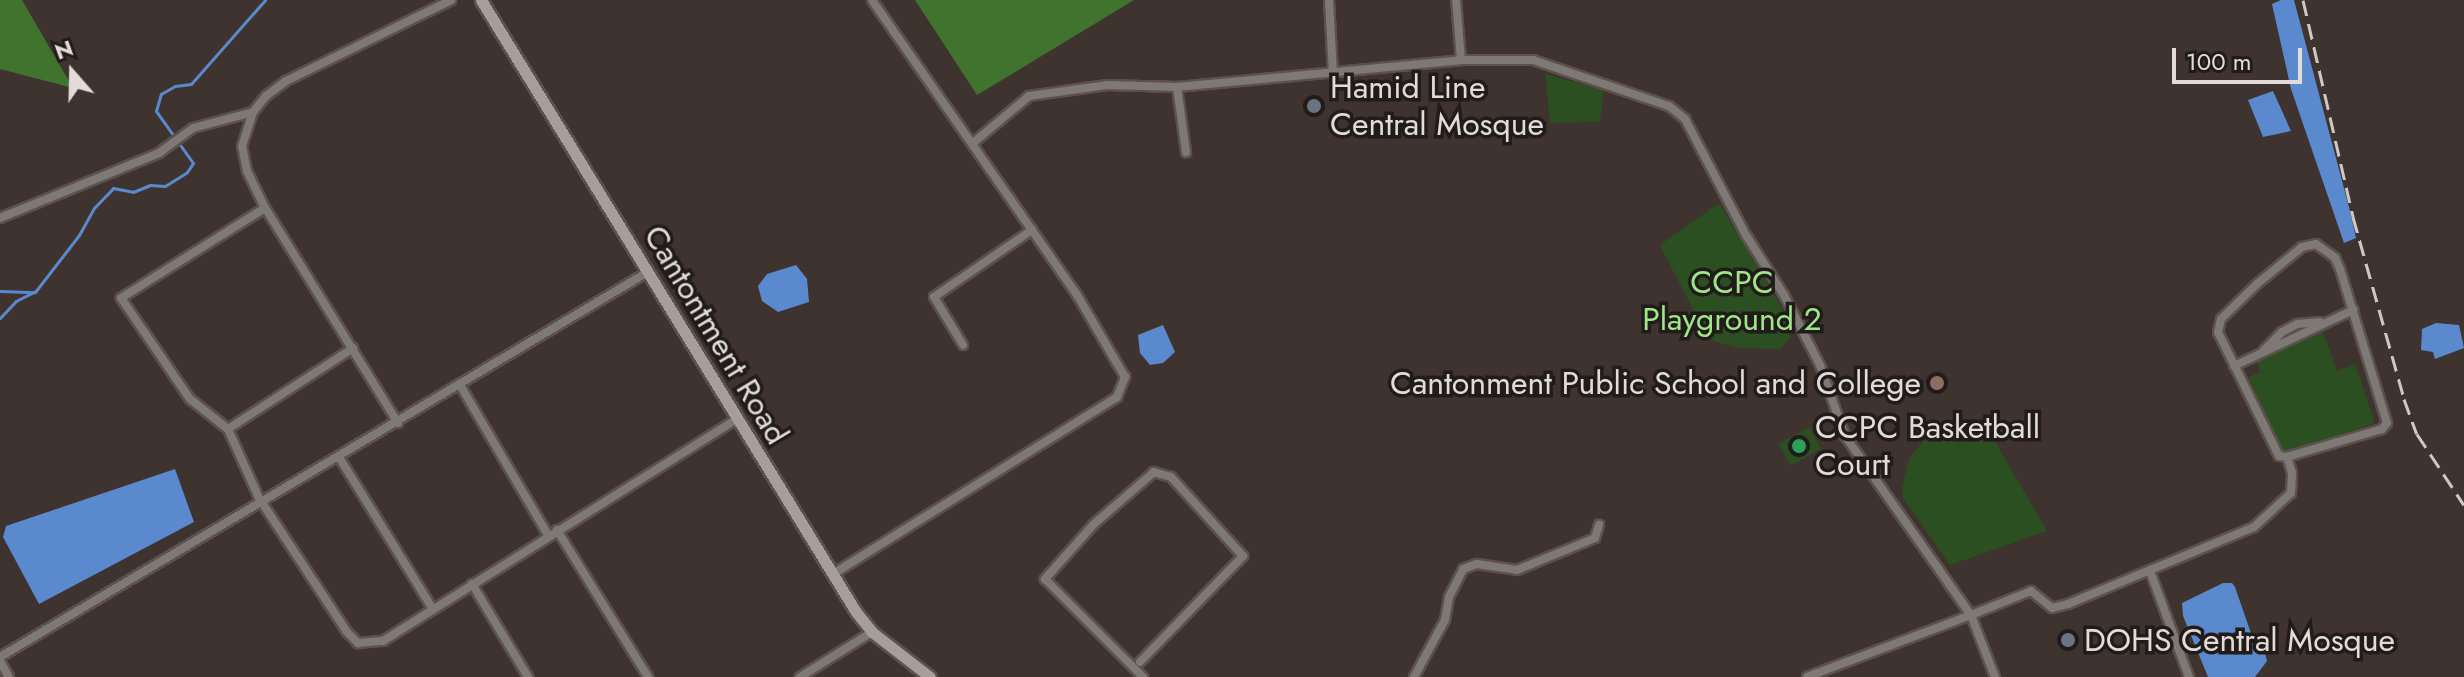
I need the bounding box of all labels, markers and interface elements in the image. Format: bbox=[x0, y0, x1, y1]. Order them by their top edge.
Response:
text: N bbox=[50, 31, 77, 67]
north arrow bbox=[32, 32, 112, 112]
scale bar bbox=[2176, 32, 2306, 82]
text: 100 m bbox=[2186, 44, 2252, 79]
place label: Hamid Line Central Mosque bbox=[1330, 69, 1544, 144]
marker: Hamid Line Central Mosque bbox=[1305, 97, 1323, 115]
street label: Cantontment Road bbox=[636, 219, 796, 451]
park label: CCPC Playground 2 bbox=[1642, 264, 1822, 339]
place label: Cantonment Public School and College bbox=[1390, 364, 1921, 402]
marker: Cantonment Public School and College bbox=[1928, 374, 1946, 392]
place label: CCPC Basketball Court bbox=[1815, 409, 2040, 484]
marker: CCPC Basketball Court bbox=[1790, 437, 1808, 455]
place label: DOHS Central Mosque bbox=[2084, 621, 2395, 659]
marker: DOHS Central Mosque bbox=[2059, 631, 2077, 649]

